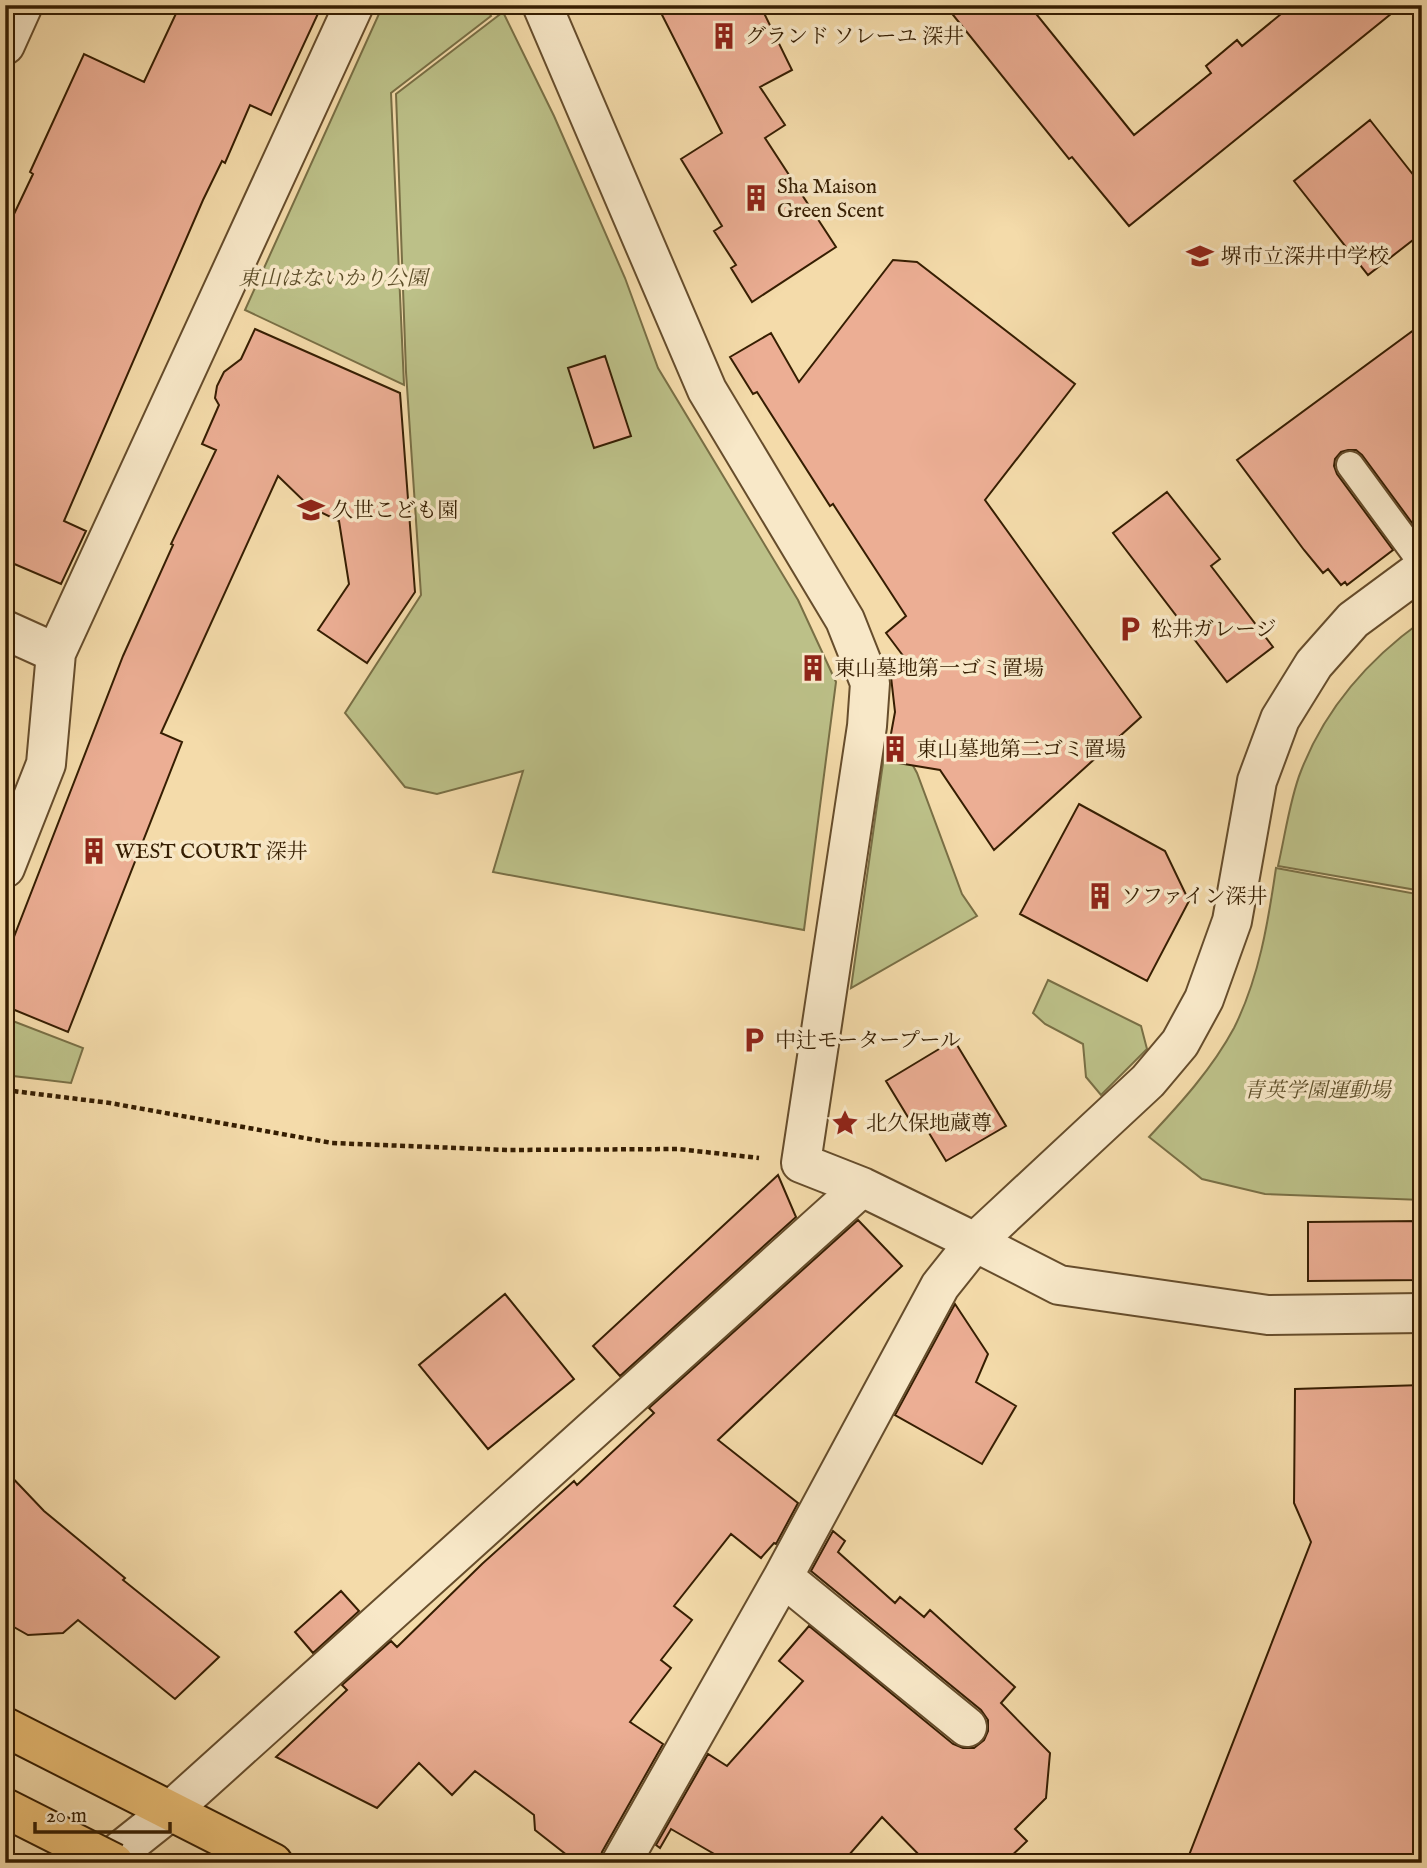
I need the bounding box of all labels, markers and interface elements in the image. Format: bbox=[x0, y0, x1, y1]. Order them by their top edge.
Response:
building icon: グランド ソレーユ 深井 bbox=[709, 21, 739, 51]
place label: グランド ソレーユ 深井 bbox=[745, 24, 964, 51]
place label: Sha Maison Green Scent bbox=[777, 174, 884, 225]
building icon: Sha Maison Green Scent bbox=[741, 183, 771, 213]
school or university icon: 堺市立深井中学校 bbox=[1185, 241, 1215, 271]
place label: 堺市立深井中学校 bbox=[1221, 244, 1389, 271]
park label: 東山はないかり公園 bbox=[239, 266, 430, 293]
school or university icon: 久世こども園 bbox=[296, 495, 326, 525]
place label: 久世こども園 bbox=[332, 498, 458, 525]
parking icon: 松井ガレージ bbox=[1115, 614, 1145, 644]
place label: 松井ガレージ bbox=[1151, 617, 1277, 644]
building icon: 東山墓地第一ゴミ置場 bbox=[798, 653, 828, 683]
place label: 東山墓地第一ゴミ置場 bbox=[834, 656, 1044, 683]
building icon: 東山墓地第二ゴミ置場 bbox=[880, 734, 910, 764]
place label: 東山墓地第二ゴミ置場 bbox=[916, 737, 1126, 764]
building icon: WEST COURT 深井 bbox=[79, 836, 109, 866]
place label: WEST COURT 深井 bbox=[115, 839, 308, 866]
building icon: ソファイン深井 bbox=[1085, 881, 1115, 911]
place label: ソファイン深井 bbox=[1121, 884, 1268, 911]
parking icon: 中辻モータープール bbox=[739, 1025, 769, 1055]
place label: 中辻モータープール bbox=[775, 1028, 961, 1055]
park label: 青英学園運動場 bbox=[1244, 1078, 1392, 1105]
place icon: 北久保地蔵尊 bbox=[830, 1108, 860, 1138]
place label: 北久保地蔵尊 bbox=[866, 1111, 992, 1138]
scale bar bbox=[35, 1791, 170, 1835]
text: 20 m bbox=[46, 1803, 87, 1830]

